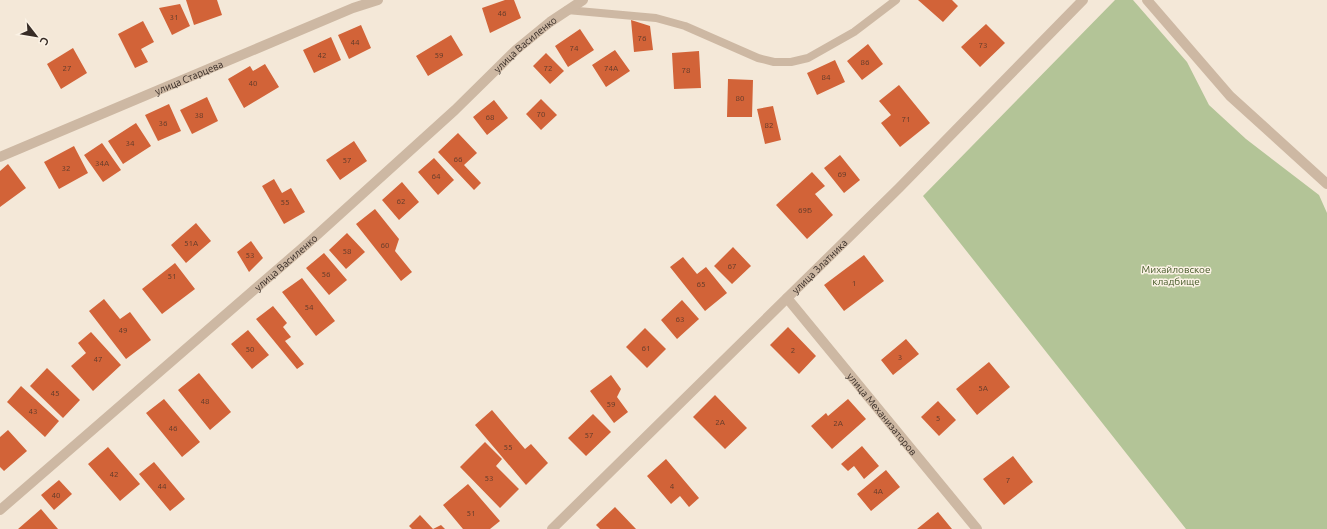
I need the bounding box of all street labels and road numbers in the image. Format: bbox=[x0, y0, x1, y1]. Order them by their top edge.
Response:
street label: улица Василенко bbox=[491, 14, 559, 74]
street label: улица Старцева bbox=[153, 58, 225, 97]
street label: улица Василенко bbox=[252, 232, 319, 293]
street label: улица Златника bbox=[790, 237, 849, 296]
street label: улица Механизаторов bbox=[845, 370, 919, 457]

